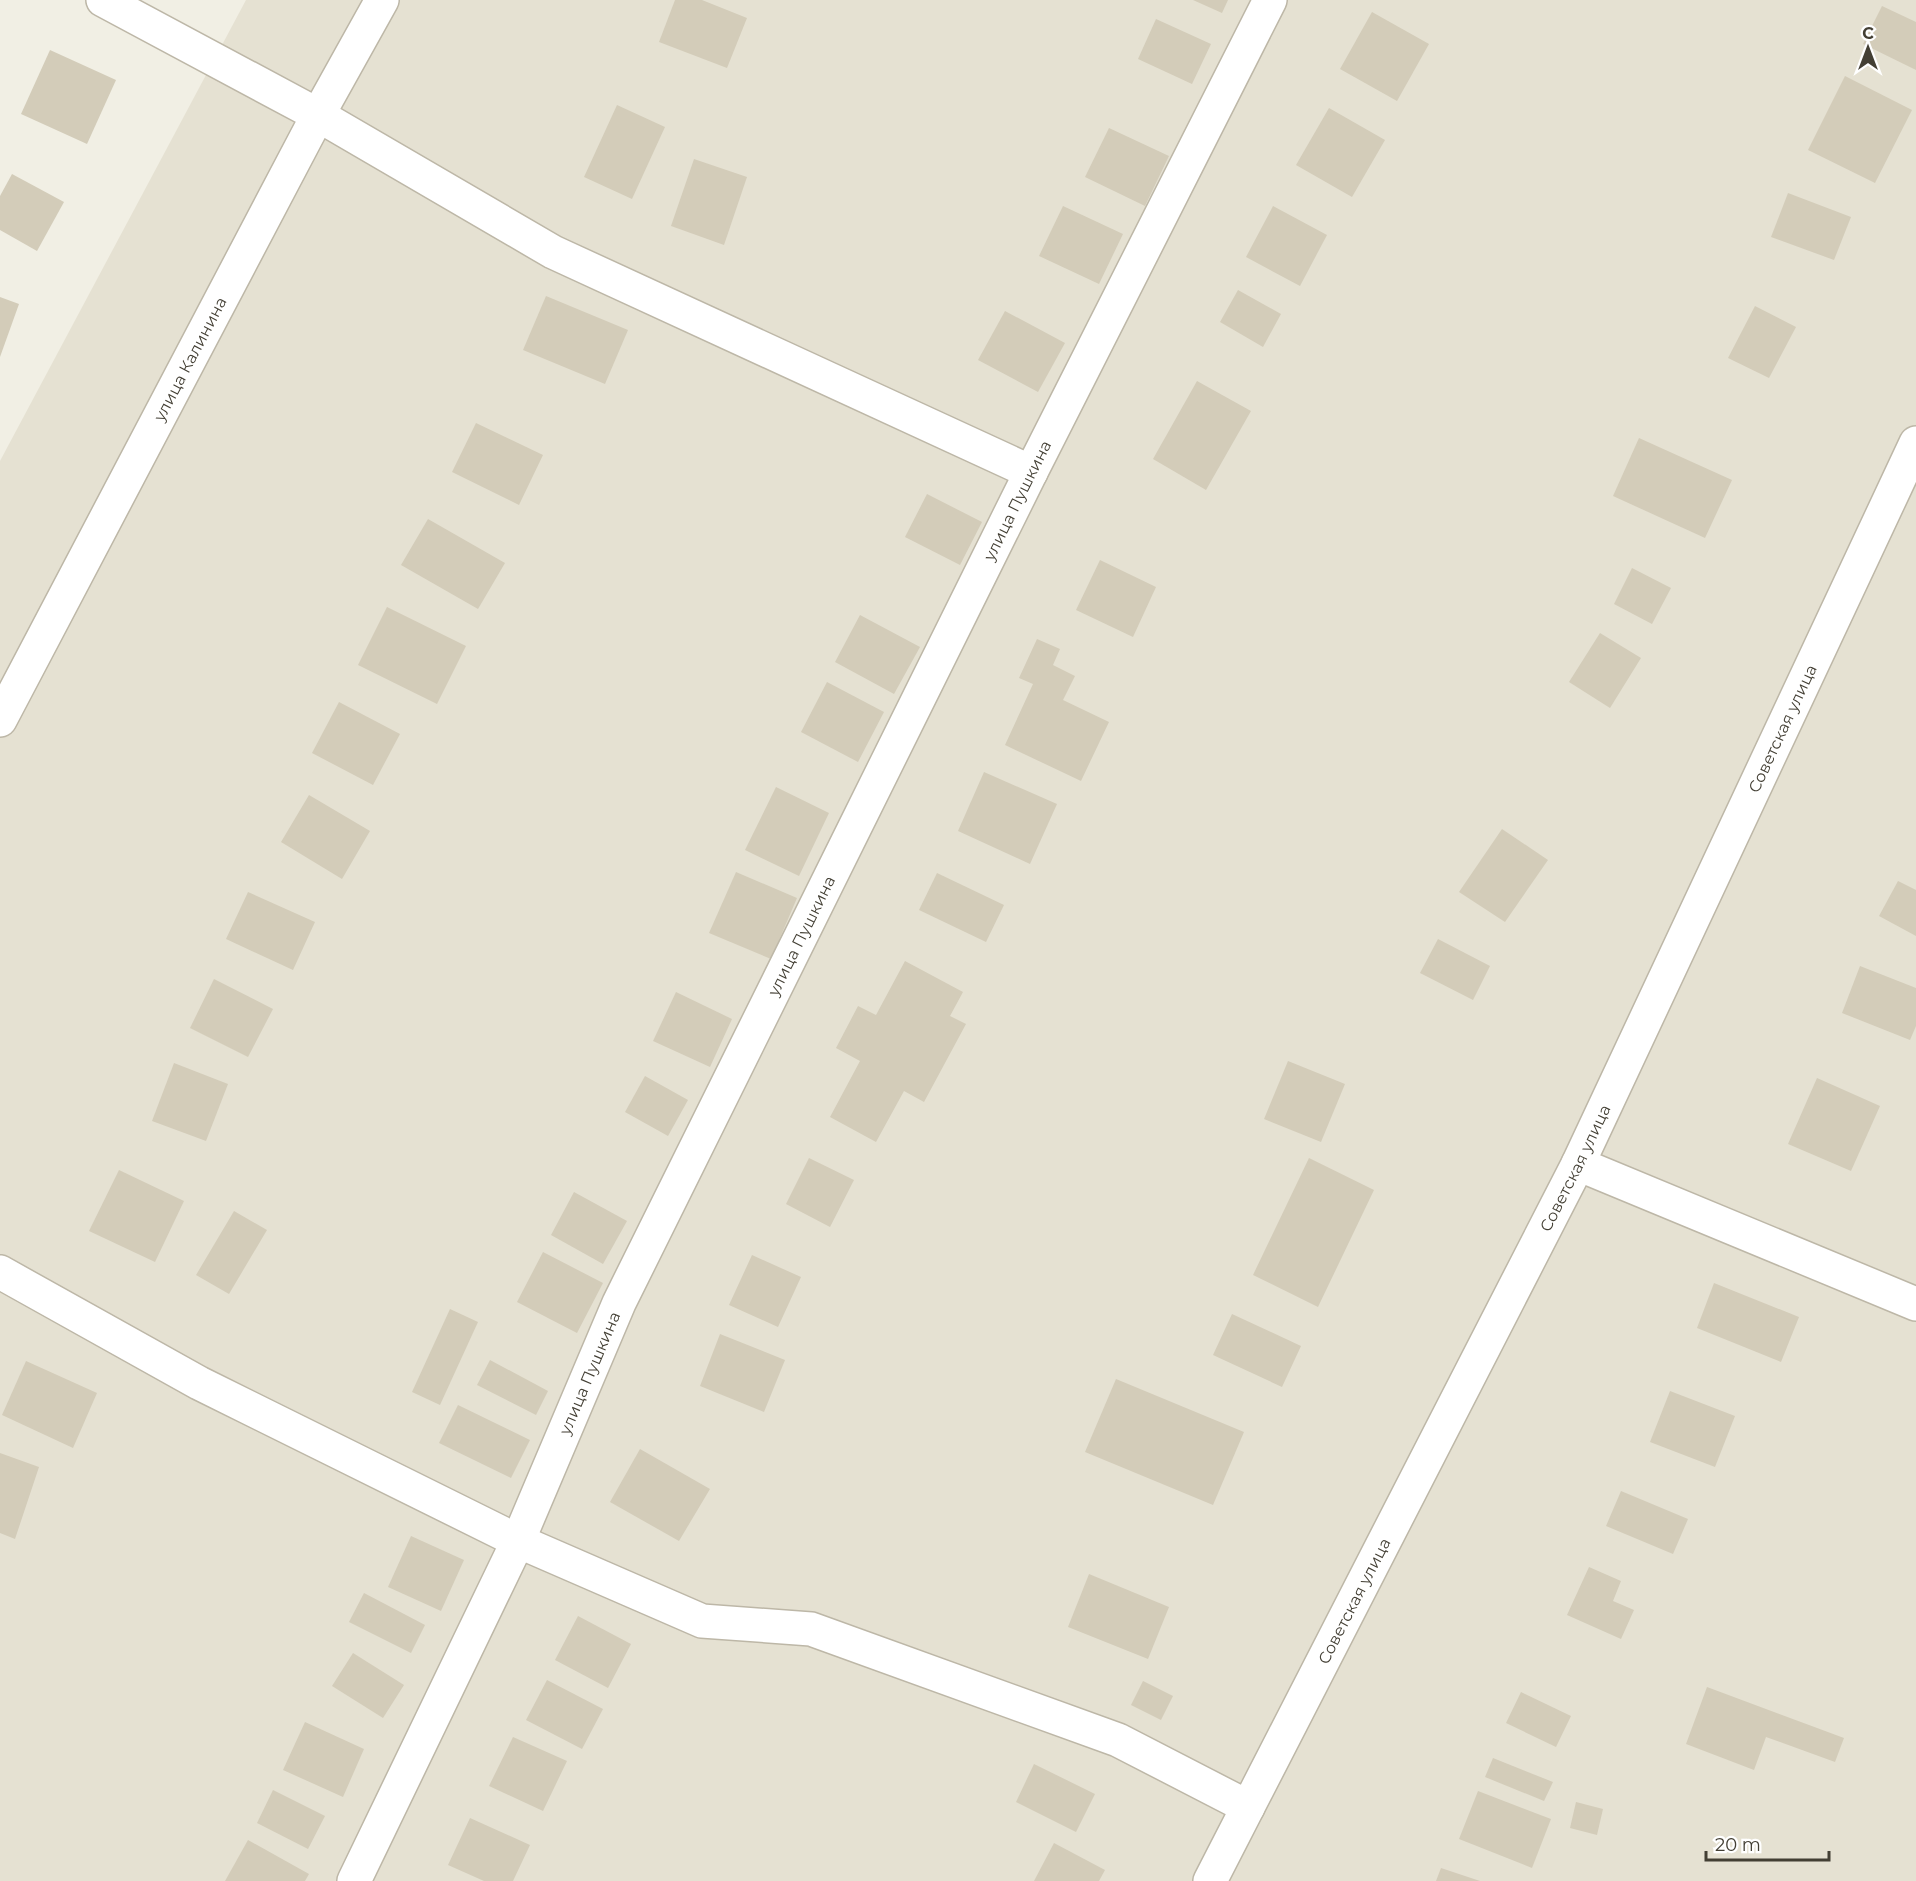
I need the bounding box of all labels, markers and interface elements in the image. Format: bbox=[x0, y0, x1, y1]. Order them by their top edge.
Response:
north arrow bbox=[1838, 18, 1898, 78]
text: С bbox=[1862, 24, 1874, 43]
street label: улица Калинина bbox=[149, 294, 230, 425]
street label: улица Пушкина bbox=[979, 437, 1055, 564]
street label: Советская улица bbox=[1744, 661, 1820, 795]
street label: улица Пушкина bbox=[763, 873, 839, 1000]
street label: Советская улица bbox=[1536, 1101, 1614, 1235]
street label: улица Пушкина bbox=[554, 1309, 624, 1438]
street label: Советская улица bbox=[1314, 1535, 1394, 1667]
scale bar bbox=[1706, 1824, 1829, 1862]
text: 20 m bbox=[1715, 1834, 1761, 1856]

